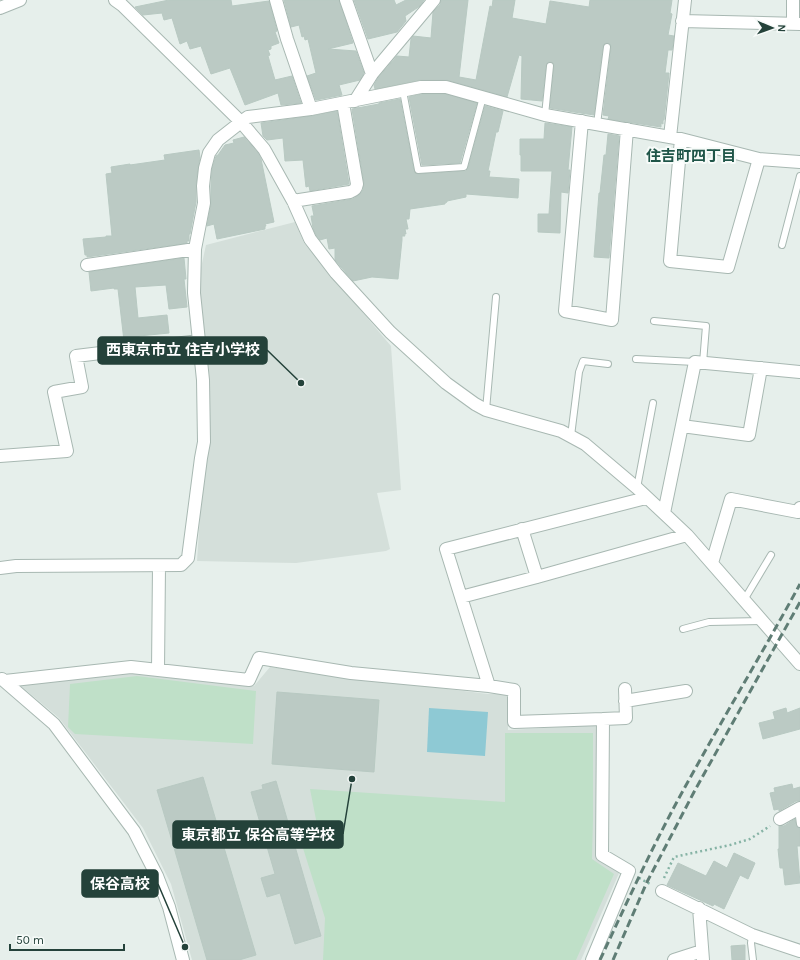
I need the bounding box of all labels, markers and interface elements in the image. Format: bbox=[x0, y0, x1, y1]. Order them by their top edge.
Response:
north arrow bbox=[752, 8, 792, 48]
text: N bbox=[775, 24, 788, 33]
district label: 住吉町四丁目 bbox=[646, 147, 736, 165]
callout: 西東京市立 住吉小学校 bbox=[98, 337, 267, 364]
text: 西東京市立 住吉小学校 bbox=[106, 341, 260, 359]
callout: 東京都立 保谷高等学校 bbox=[173, 821, 343, 848]
text: 東京都立 保谷高等学校 bbox=[181, 826, 335, 844]
callout: 保谷高校 bbox=[82, 870, 158, 897]
text: 保谷高校 bbox=[90, 875, 150, 893]
scale bar bbox=[10, 926, 124, 952]
text: 50 m bbox=[16, 933, 44, 947]

